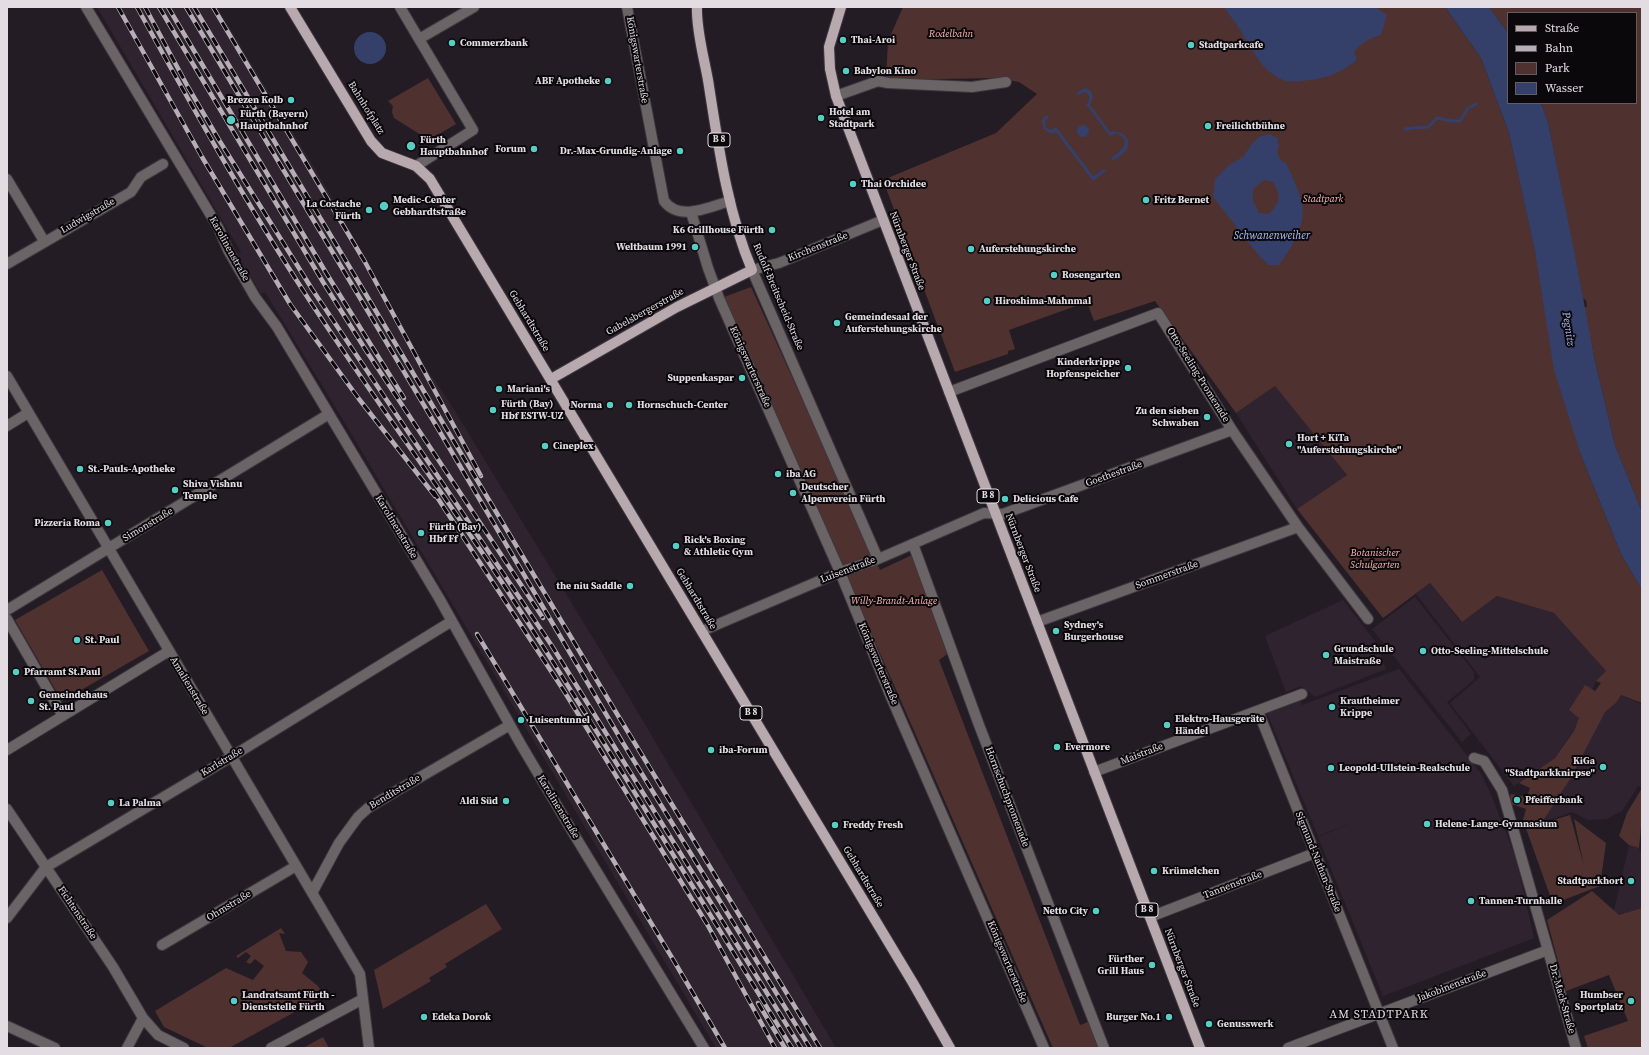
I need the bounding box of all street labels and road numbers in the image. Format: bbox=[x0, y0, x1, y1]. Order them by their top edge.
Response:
street label: Königswarterstraße bbox=[623, 16, 651, 104]
street label: Bahnhofplatz bbox=[345, 79, 387, 137]
road number: B 8 bbox=[708, 133, 730, 147]
street label: Ludwigstraße bbox=[59, 196, 117, 236]
street label: Nürnberger Straße bbox=[886, 210, 928, 292]
street label: Karolinenstraße bbox=[206, 215, 252, 283]
street label: Kirchenstraße bbox=[786, 230, 850, 264]
street label: Rudolf-Breitscheid-Straße bbox=[750, 242, 806, 352]
street label: Gabelsbergerstraße bbox=[604, 286, 686, 338]
street label: Gebhardtstraße bbox=[506, 288, 552, 354]
street label: Königswarterstraße bbox=[727, 324, 773, 410]
street label: Otto-Seeling-Promenade bbox=[1164, 325, 1232, 425]
street label: Goethestraße bbox=[1084, 458, 1144, 490]
road number: B 8 bbox=[977, 489, 999, 503]
street label: Karolinenstraße bbox=[372, 493, 420, 561]
street label: Simonstraße bbox=[121, 505, 175, 545]
street label: Nürnberger Straße bbox=[1002, 512, 1044, 594]
street label: Luisenstraße bbox=[819, 554, 877, 586]
street label: Sommerstraße bbox=[1134, 558, 1200, 592]
street label: Gebhardtstraße bbox=[673, 566, 719, 632]
street label: Königswarterstraße bbox=[855, 621, 901, 707]
street label: Amalienstraße bbox=[167, 655, 211, 717]
road number: B 8 bbox=[740, 706, 762, 720]
street label: Maistraße bbox=[1119, 740, 1165, 768]
street label: Karlstraße bbox=[199, 745, 245, 779]
street label: Hornschuchpromenade bbox=[982, 745, 1032, 849]
street label: Benditstraße bbox=[367, 772, 423, 812]
street label: Karolinenstraße bbox=[534, 773, 582, 841]
street label: Sigmund-Nathan-Straße bbox=[1292, 810, 1344, 914]
street label: Gebhardtstraße bbox=[840, 844, 886, 910]
street label: Tannenstraße bbox=[1202, 868, 1264, 902]
street label: Fichtenstraße bbox=[55, 884, 99, 942]
street label: Ohmstraße bbox=[205, 888, 253, 924]
road number: B 8 bbox=[1136, 903, 1158, 917]
street label: Königswarterstraße bbox=[984, 919, 1030, 1005]
street label: Nürnberger Straße bbox=[1161, 927, 1203, 1009]
street label: Dr.-Mack-Straße bbox=[1546, 963, 1578, 1035]
street label: Jakobinenstraße bbox=[1416, 967, 1488, 1005]

